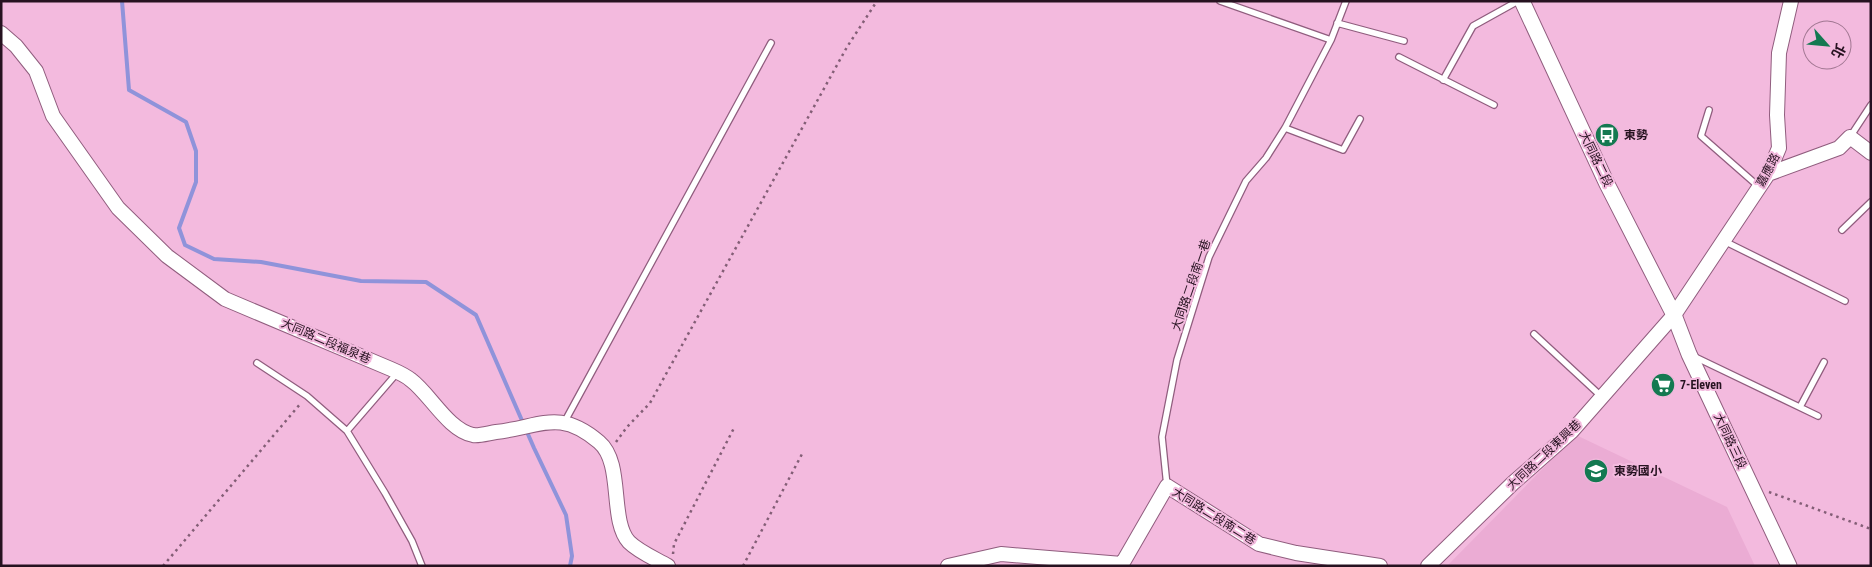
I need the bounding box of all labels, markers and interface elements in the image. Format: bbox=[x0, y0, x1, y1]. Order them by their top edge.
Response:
north arrow bbox=[1802, 20, 1852, 70]
text: 北 bbox=[1828, 41, 1849, 61]
bus stop icon: 東勢 bbox=[1594, 122, 1620, 148]
place label: 東勢 bbox=[1624, 128, 1648, 142]
street label: 大同路二段 bbox=[1577, 129, 1615, 189]
street label: 嘉應路 bbox=[1753, 151, 1783, 189]
street label: 大同路二段南一巷 bbox=[1169, 237, 1213, 333]
street label: 大同路二段福泉巷 bbox=[279, 316, 373, 366]
supermarket icon: 7-Eleven bbox=[1650, 372, 1676, 398]
place label: 7-Eleven bbox=[1680, 378, 1722, 392]
street label: 大同路三段 bbox=[1711, 411, 1749, 471]
street label: 大同路二段東興巷 bbox=[1504, 417, 1584, 493]
school or university icon: 東勢國小 bbox=[1583, 458, 1609, 484]
place label: 東勢國小 bbox=[1614, 464, 1662, 478]
street label: 大同路二段南二巷 bbox=[1170, 485, 1258, 547]

